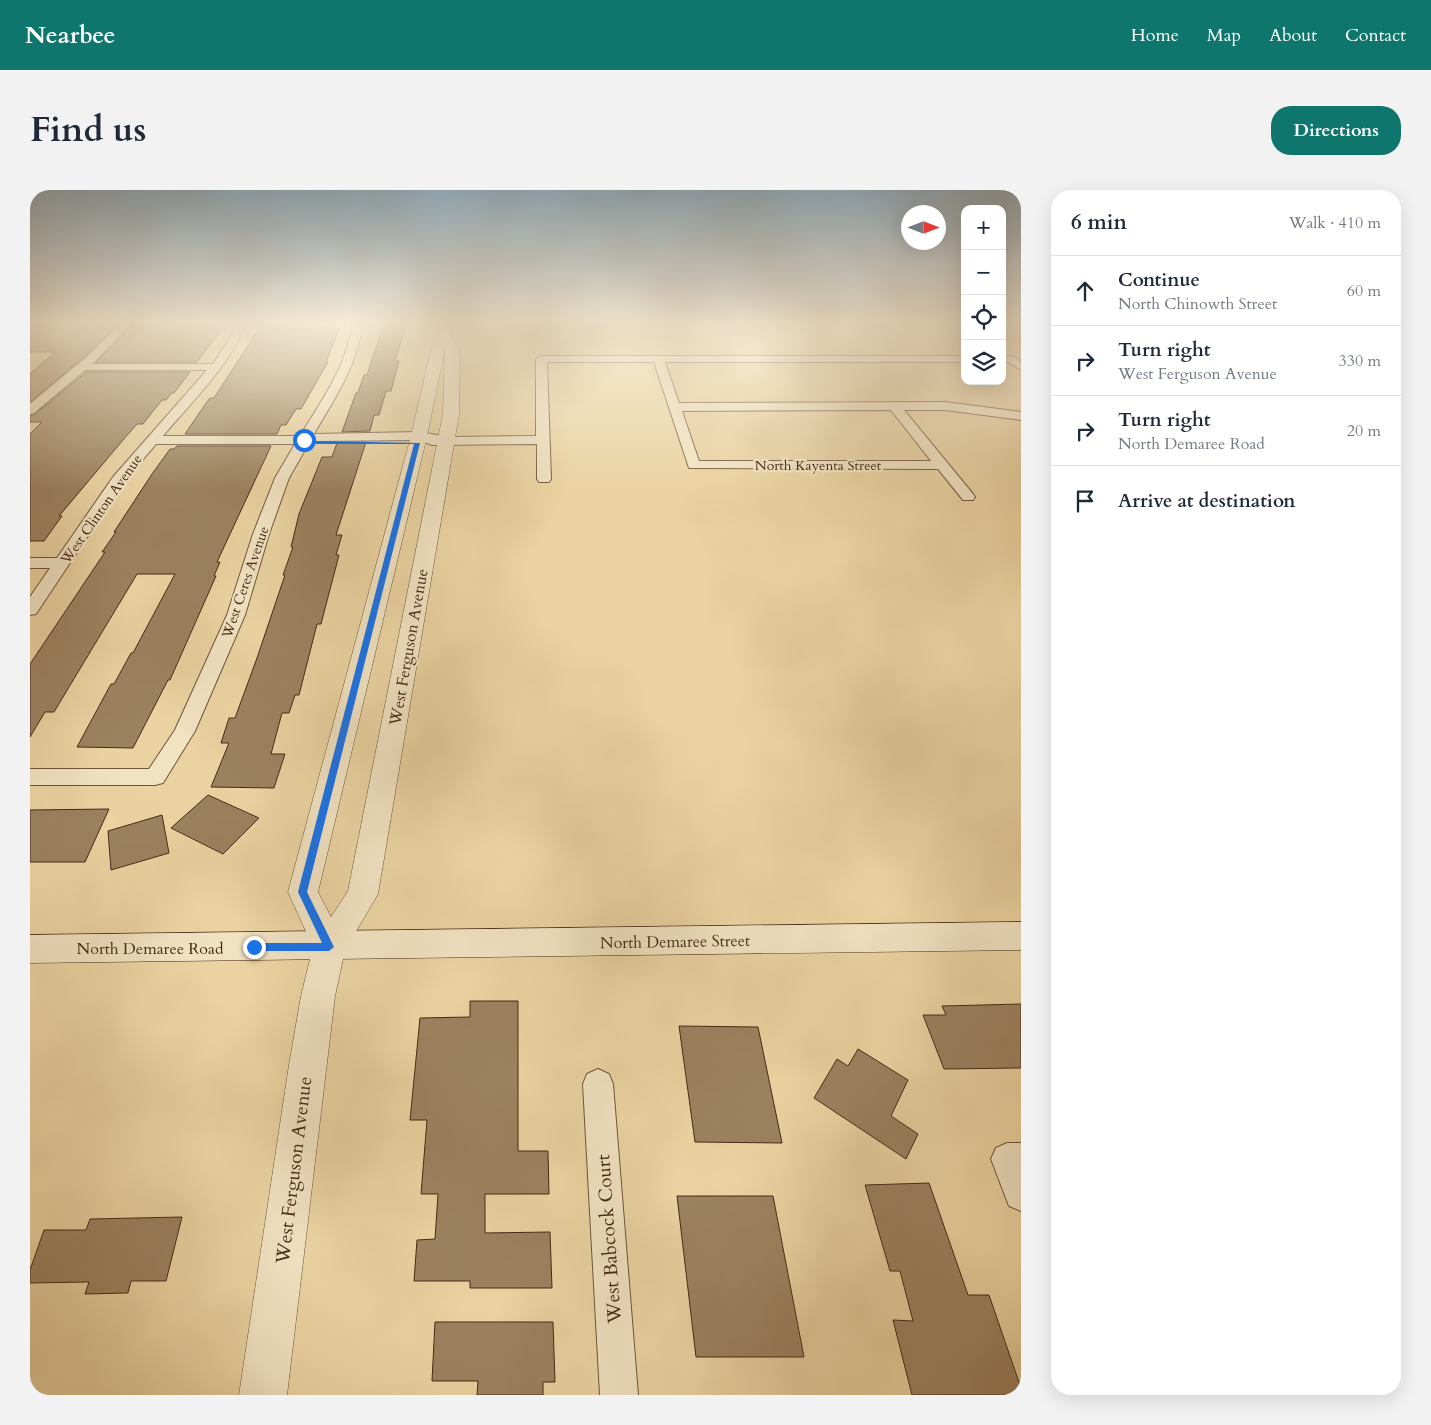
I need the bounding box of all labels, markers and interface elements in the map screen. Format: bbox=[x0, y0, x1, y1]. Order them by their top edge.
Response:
text: Nearbee bbox=[25, 19, 115, 52]
text: Home bbox=[1131, 23, 1179, 48]
text: Map bbox=[1207, 23, 1241, 48]
text: About bbox=[1269, 23, 1317, 48]
text: Contact bbox=[1345, 23, 1406, 48]
text: Find us bbox=[30, 106, 146, 154]
button: Directions bbox=[1271, 106, 1401, 155]
north arrow bbox=[901, 205, 946, 250]
map controls bbox=[961, 205, 1006, 385]
button: + bbox=[961, 205, 1006, 250]
text: 6 min bbox=[1071, 208, 1127, 237]
text: Walk · 410 m bbox=[1289, 212, 1381, 234]
button: − bbox=[961, 250, 1006, 295]
text: Continue bbox=[1118, 267, 1200, 293]
icon: ahead bbox=[1071, 277, 1099, 305]
text: 60 m bbox=[1347, 280, 1381, 302]
text: North Chinowth Street bbox=[1118, 293, 1277, 315]
button: locate bbox=[961, 295, 1006, 340]
text: Turn right bbox=[1118, 337, 1210, 363]
button: layers bbox=[961, 340, 1006, 385]
icon: right bbox=[1071, 347, 1099, 375]
text: 330 m bbox=[1339, 350, 1381, 372]
text: West Ferguson Avenue bbox=[1118, 363, 1277, 385]
text: Turn right bbox=[1118, 407, 1210, 433]
icon: right bbox=[1071, 417, 1099, 445]
text: 20 m bbox=[1347, 420, 1381, 442]
route start bbox=[293, 429, 316, 452]
text: North Demaree Road bbox=[1118, 433, 1265, 455]
street label: West Clinton Avenue bbox=[56, 451, 146, 569]
street label: North Kayenta Street bbox=[755, 456, 882, 475]
icon: arrive bbox=[1071, 487, 1099, 515]
text: Arrive at destination bbox=[1118, 488, 1295, 514]
street label: West Ceres Avenue bbox=[217, 524, 274, 642]
street label: West Ferguson Avenue bbox=[384, 567, 434, 728]
street label: North Demaree Street bbox=[600, 930, 750, 954]
route end bbox=[243, 936, 266, 959]
street label: North Demaree Road bbox=[77, 938, 224, 960]
street label: West Ferguson Avenue bbox=[269, 1075, 318, 1266]
street label: West Babcock Court bbox=[590, 1154, 628, 1325]

